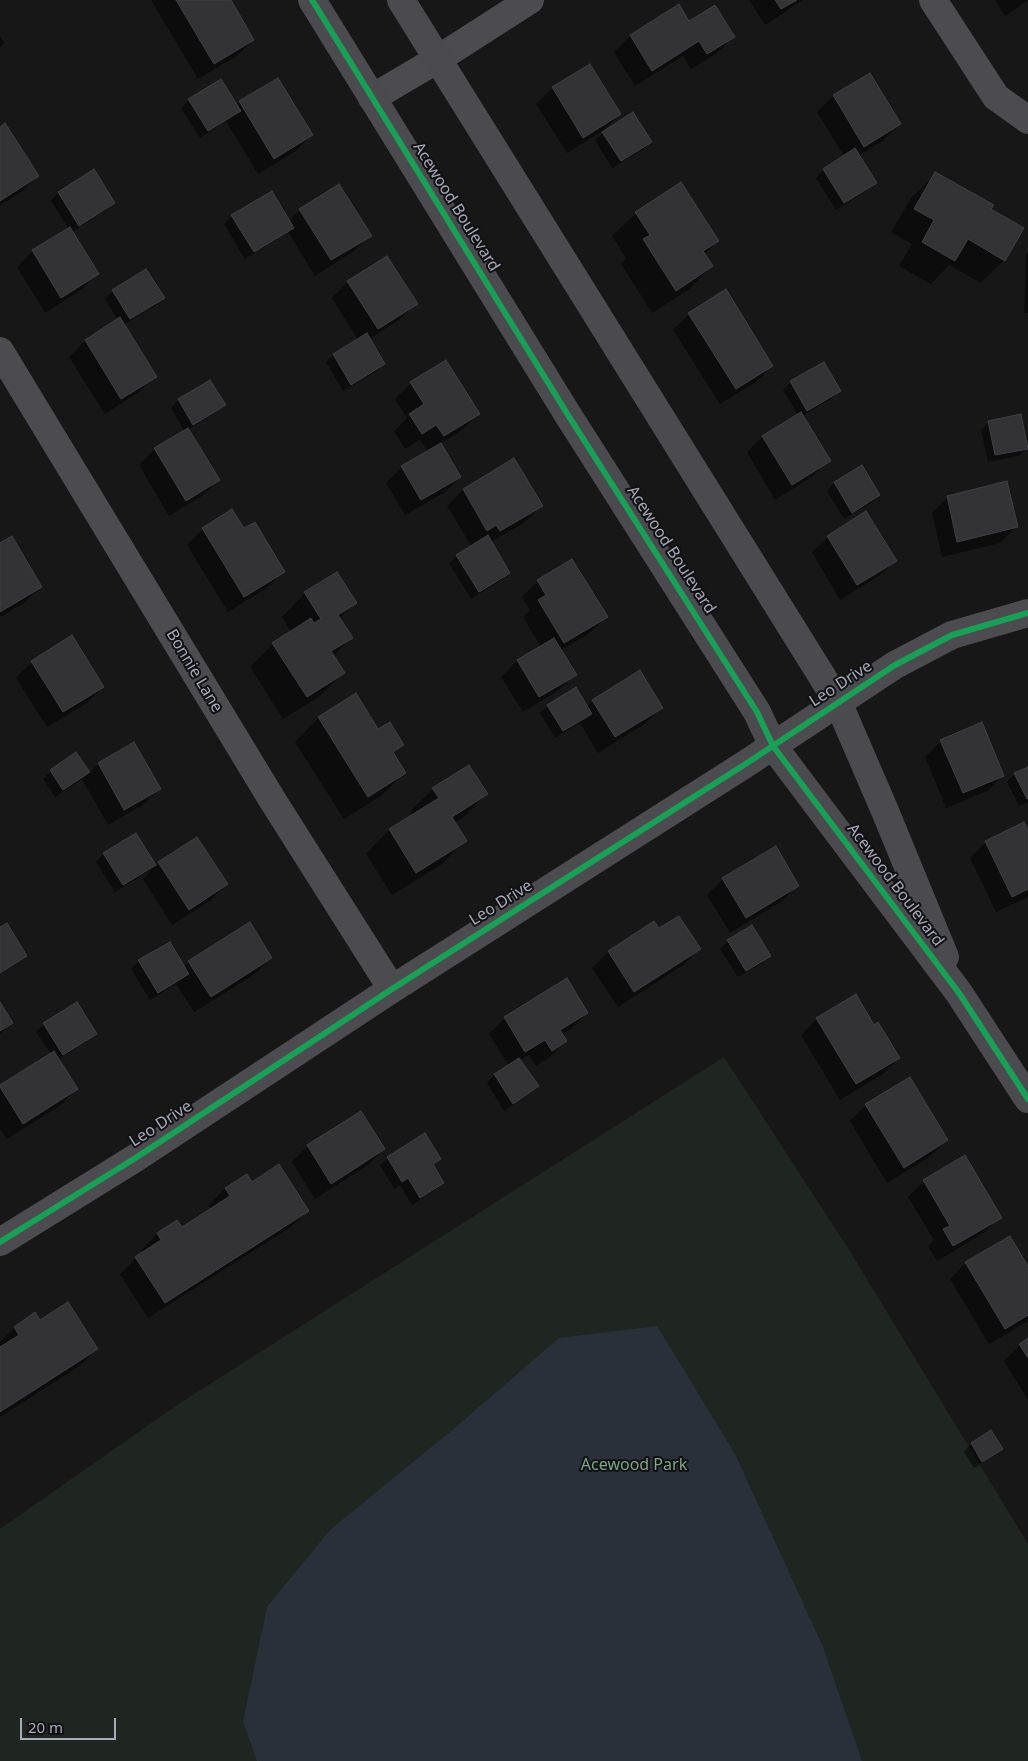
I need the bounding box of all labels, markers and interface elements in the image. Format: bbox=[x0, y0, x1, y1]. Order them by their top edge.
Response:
street label: Acewood Boulevard bbox=[408, 139, 504, 275]
street label: Acewood Boulevard bbox=[622, 482, 720, 618]
street label: Bonnie Lane bbox=[162, 626, 226, 716]
street label: Leo Drive bbox=[806, 657, 876, 711]
street label: Acewood Boulevard bbox=[843, 820, 947, 950]
street label: Leo Drive bbox=[466, 876, 536, 930]
street label: Leo Drive bbox=[126, 1097, 196, 1151]
park label: Acewood Park bbox=[581, 1455, 687, 1475]
scale bar bbox=[22, 1708, 119, 1740]
text: 20 m bbox=[28, 1717, 63, 1737]

